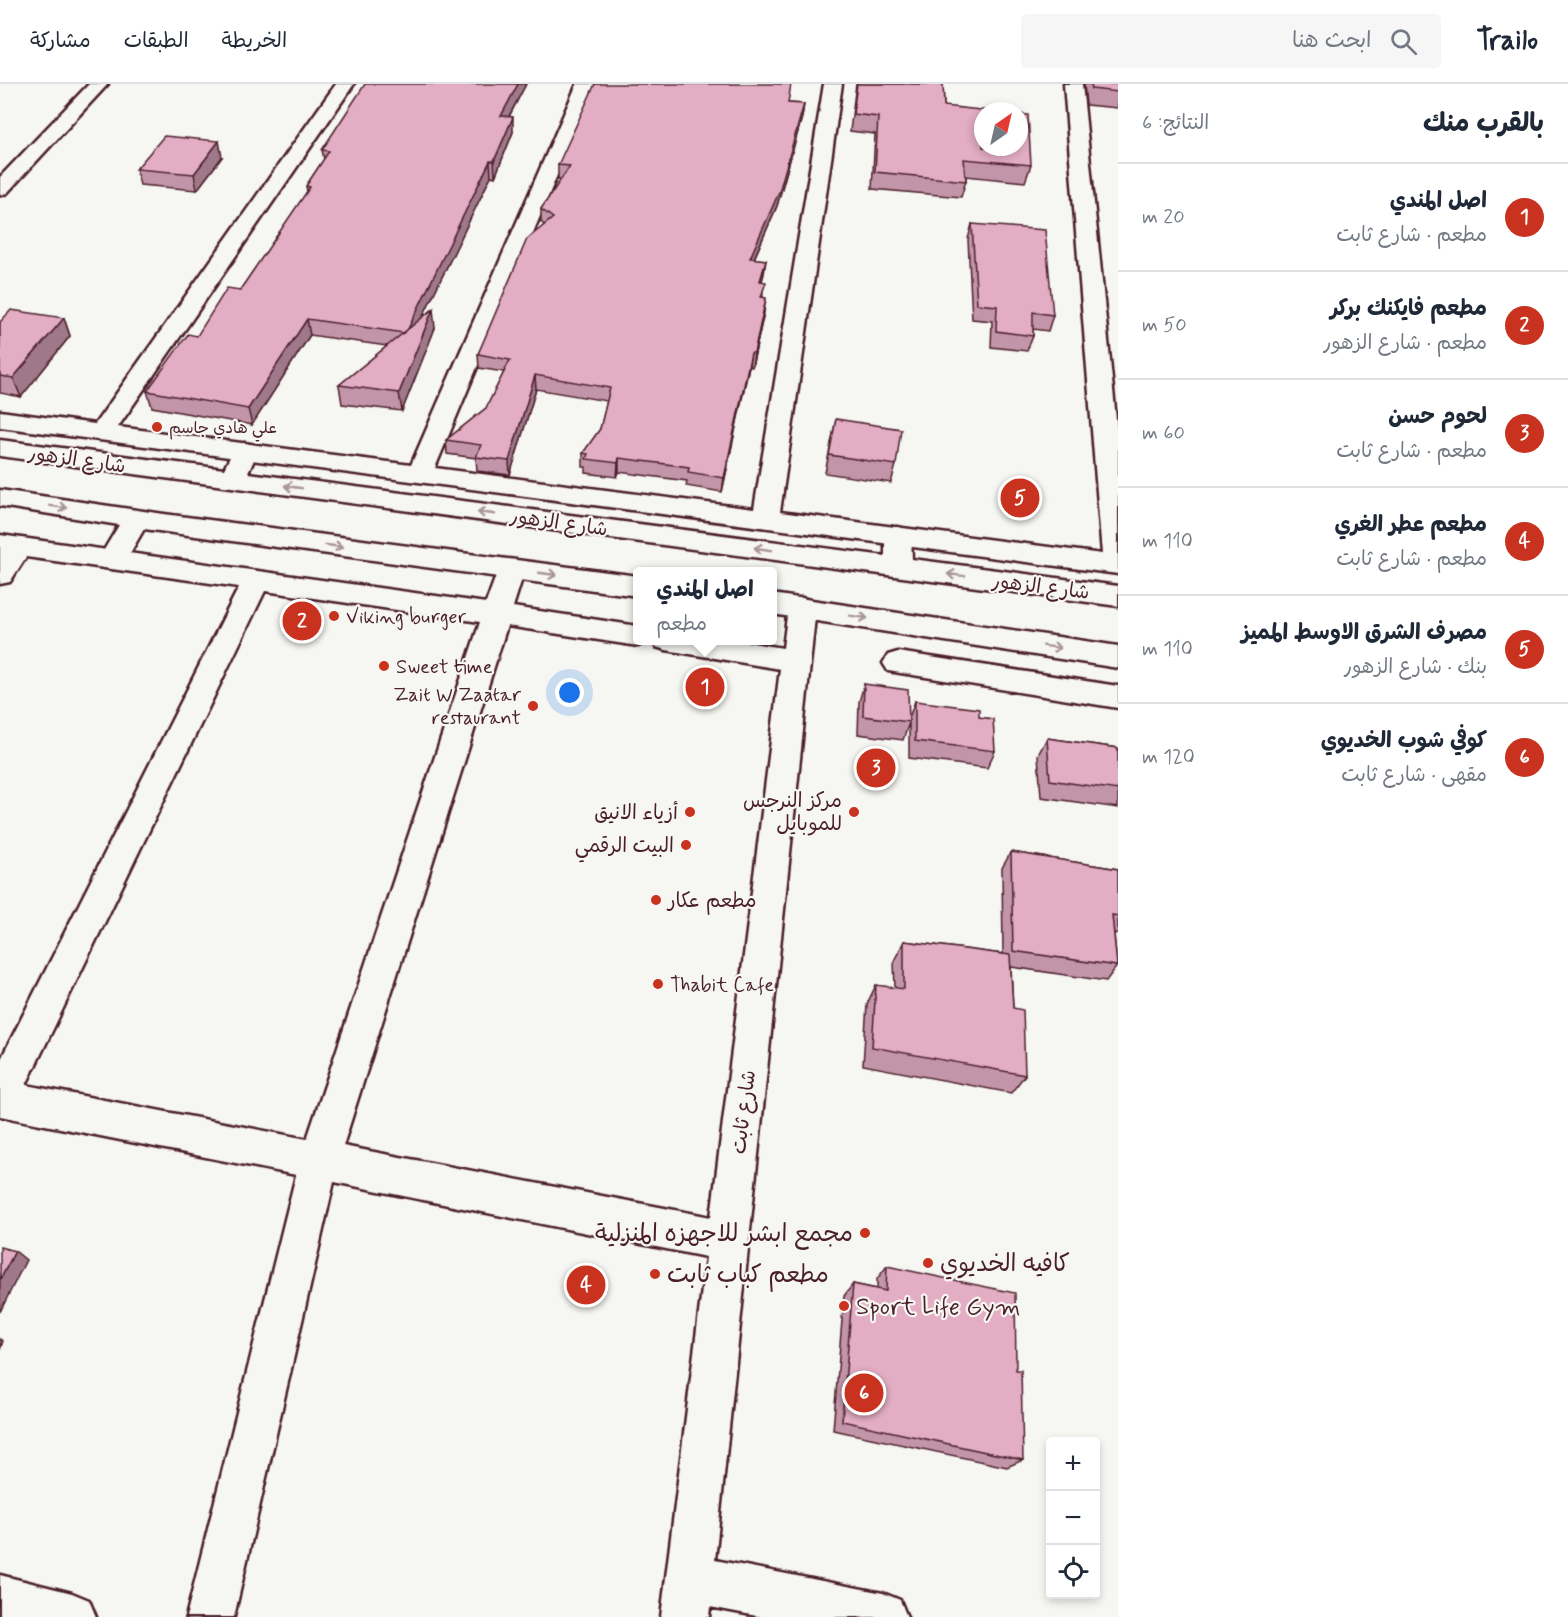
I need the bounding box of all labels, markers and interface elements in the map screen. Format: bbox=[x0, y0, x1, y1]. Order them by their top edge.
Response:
search box bbox=[1021, 14, 1441, 68]
text: Trailo bbox=[1477, 23, 1538, 60]
icon: search bbox=[1387, 25, 1420, 58]
text: مشاركة bbox=[30, 27, 91, 55]
text: الطبقات bbox=[124, 27, 189, 55]
text: الخريطة bbox=[222, 27, 287, 55]
text: ابحث هنا bbox=[1292, 27, 1372, 55]
north arrow bbox=[974, 102, 1028, 156]
text: بالقرب منك bbox=[1423, 107, 1544, 141]
text: النتائج: 6 bbox=[1142, 110, 1209, 137]
text: اصل المندي bbox=[1390, 187, 1487, 215]
text: 20 m bbox=[1142, 204, 1185, 231]
text: 1 bbox=[1520, 204, 1529, 231]
text: مطعم · شارع ثابت bbox=[1336, 222, 1487, 249]
text: مطعم فايكنك بركر bbox=[1330, 295, 1487, 323]
text: 50 m bbox=[1142, 312, 1187, 339]
text: 2 bbox=[1520, 312, 1529, 339]
text: مطعم · شارع الزهور bbox=[1323, 330, 1487, 357]
text: لحوم حسن bbox=[1388, 403, 1487, 431]
place label: علي هادي جاسم bbox=[169, 418, 277, 442]
marker: علي هادي جاسم bbox=[150, 420, 164, 434]
text: 60 m bbox=[1142, 420, 1185, 447]
text: 3 bbox=[1520, 420, 1529, 447]
text: مطعم · شارع ثابت bbox=[1336, 438, 1487, 465]
street label: شارع الزهور bbox=[25, 440, 127, 481]
pin: 5 bbox=[1000, 476, 1040, 520]
one-way arrow bbox=[283, 482, 303, 493]
one-way arrow bbox=[47, 501, 67, 512]
street label: شارع الزهور bbox=[507, 503, 609, 544]
one-way arrow bbox=[477, 507, 496, 518]
text: مطعم عطر الغري bbox=[1335, 511, 1487, 539]
text: 110 m bbox=[1142, 528, 1193, 555]
text: 4 bbox=[1519, 528, 1530, 555]
one-way arrow bbox=[324, 540, 343, 551]
one-way arrow bbox=[753, 544, 773, 555]
text: مطعم · شارع ثابت bbox=[1336, 546, 1487, 573]
popup bbox=[633, 567, 777, 645]
street label: شارع الزهور bbox=[990, 568, 1091, 607]
one-way arrow bbox=[538, 569, 558, 580]
one-way arrow bbox=[946, 569, 966, 580]
text: اصل المندي bbox=[656, 576, 754, 604]
pin: 2 bbox=[282, 598, 322, 644]
place label: Viking burger bbox=[346, 604, 467, 631]
marker: Viking burger bbox=[327, 609, 341, 623]
text: مطعم bbox=[656, 611, 707, 638]
one-way arrow bbox=[849, 611, 869, 622]
text: مصرف الشرق الاوسط المميز bbox=[1241, 619, 1487, 647]
text: 110 m bbox=[1142, 636, 1193, 663]
text: 5 bbox=[1519, 636, 1531, 663]
one-way arrow bbox=[1042, 641, 1061, 652]
place label: Sweet time bbox=[396, 654, 493, 681]
text: بنك · شارع الزهور bbox=[1344, 654, 1487, 681]
marker: Sweet time bbox=[377, 659, 391, 673]
pin: 1 bbox=[686, 664, 724, 710]
your location bbox=[555, 678, 584, 707]
place label: Zait W Zaatar restaurant bbox=[393, 682, 522, 732]
marker: Zait W Zaatar restaurant bbox=[526, 699, 540, 713]
text: كوفي شوب الخديوي bbox=[1321, 727, 1487, 755]
text: 120 m bbox=[1142, 744, 1195, 771]
text: 6 bbox=[1519, 744, 1530, 771]
pin: 3 bbox=[856, 746, 896, 790]
text: مقهى · شارع ثابت bbox=[1341, 762, 1487, 789]
place label: مركز النرجس للموبايل bbox=[743, 788, 842, 838]
place label: أزياء الانيق bbox=[594, 800, 678, 827]
marker: أزياء الانيق bbox=[683, 805, 697, 819]
marker: مركز النرجس للموبايل bbox=[847, 805, 861, 819]
place label: البيت الرقمي bbox=[575, 833, 674, 863]
marker: البيت الرقمي bbox=[679, 838, 693, 852]
place label: مطعم عكار bbox=[666, 888, 756, 915]
marker: مطعم عكار bbox=[649, 893, 663, 907]
place label: Thabit Cafe bbox=[670, 972, 774, 999]
marker: Thabit Cafe bbox=[651, 977, 665, 991]
street label: شارع ثابت bbox=[726, 1069, 763, 1156]
place label: مجمع ابشر للاجهزه المنزلية bbox=[595, 1219, 853, 1250]
marker: مجمع ابشر للاجهزه المنزلية bbox=[858, 1226, 872, 1240]
place label: كافيه الخديوي bbox=[940, 1249, 1070, 1280]
marker: كافيه الخديوي bbox=[921, 1256, 935, 1270]
place label: مطعم كباب ثابت bbox=[667, 1260, 829, 1292]
pin: 4 bbox=[566, 1262, 606, 1308]
marker: مطعم كباب ثابت bbox=[648, 1267, 662, 1281]
place label: Sport Life Gym bbox=[856, 1292, 1020, 1323]
marker: Sport Life Gym bbox=[837, 1299, 851, 1313]
pin: 6 bbox=[844, 1370, 884, 1416]
map controls bbox=[1046, 1437, 1100, 1599]
button: + bbox=[1046, 1437, 1100, 1491]
button: − bbox=[1046, 1491, 1100, 1545]
button: locate bbox=[1046, 1545, 1100, 1599]

